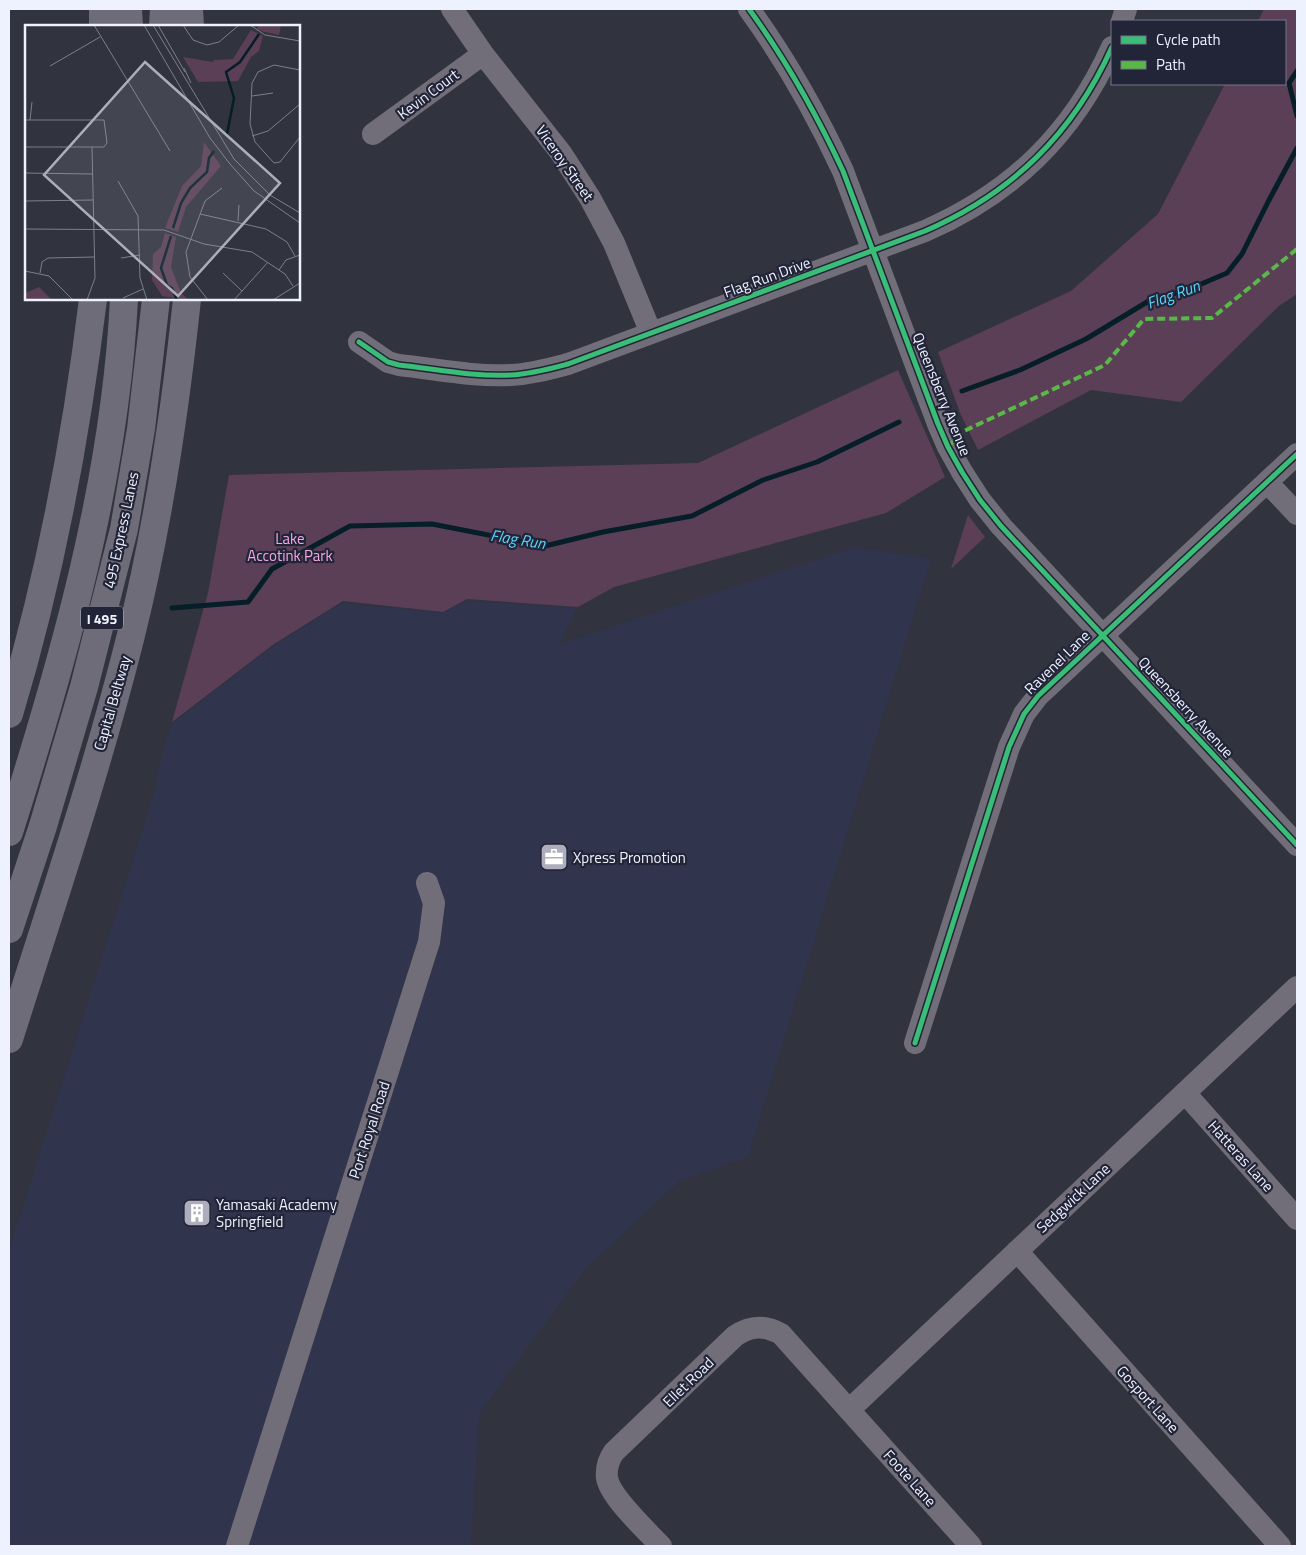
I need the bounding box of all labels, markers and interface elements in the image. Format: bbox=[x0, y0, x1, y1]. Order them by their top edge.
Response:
legend bbox=[1111, 20, 1286, 85]
inset map bbox=[25, 25, 300, 300]
text: Cycle path bbox=[1156, 28, 1221, 51]
text: Path bbox=[1156, 53, 1186, 76]
street label: Kevin Court bbox=[392, 63, 464, 125]
street label: Viceroy Street bbox=[530, 120, 600, 206]
street label: Flag Run Drive bbox=[720, 251, 814, 303]
water label: Flag Run bbox=[1143, 273, 1204, 315]
street label: Queensberry Avenue bbox=[907, 329, 977, 459]
street label: 495 Express Lanes bbox=[97, 470, 145, 590]
water label: Flag Run bbox=[489, 523, 548, 555]
park label: Lake Accotink Park bbox=[247, 527, 333, 567]
road number: I 495 bbox=[81, 606, 123, 630]
street label: Ravenel Lane bbox=[1019, 625, 1095, 699]
street label: Queensberry Avenue bbox=[1133, 651, 1239, 763]
street label: Capital Beltway bbox=[87, 653, 137, 753]
office icon: Xpress Promotion bbox=[539, 842, 569, 872]
place label: Xpress Promotion bbox=[573, 846, 686, 869]
street label: Port Royal Road bbox=[342, 1078, 396, 1182]
street label: Hatteras Lane bbox=[1203, 1115, 1279, 1197]
street label: Sedgwick Lane bbox=[1031, 1158, 1115, 1238]
place label: Yamasaki Academy Springfield bbox=[216, 1193, 337, 1233]
building icon: Yamasaki Academy Springfield bbox=[182, 1198, 212, 1228]
street label: Ellet Road bbox=[657, 1352, 719, 1412]
street label: Gosport Lane bbox=[1111, 1360, 1185, 1438]
street label: Foote Lane bbox=[878, 1444, 942, 1512]

